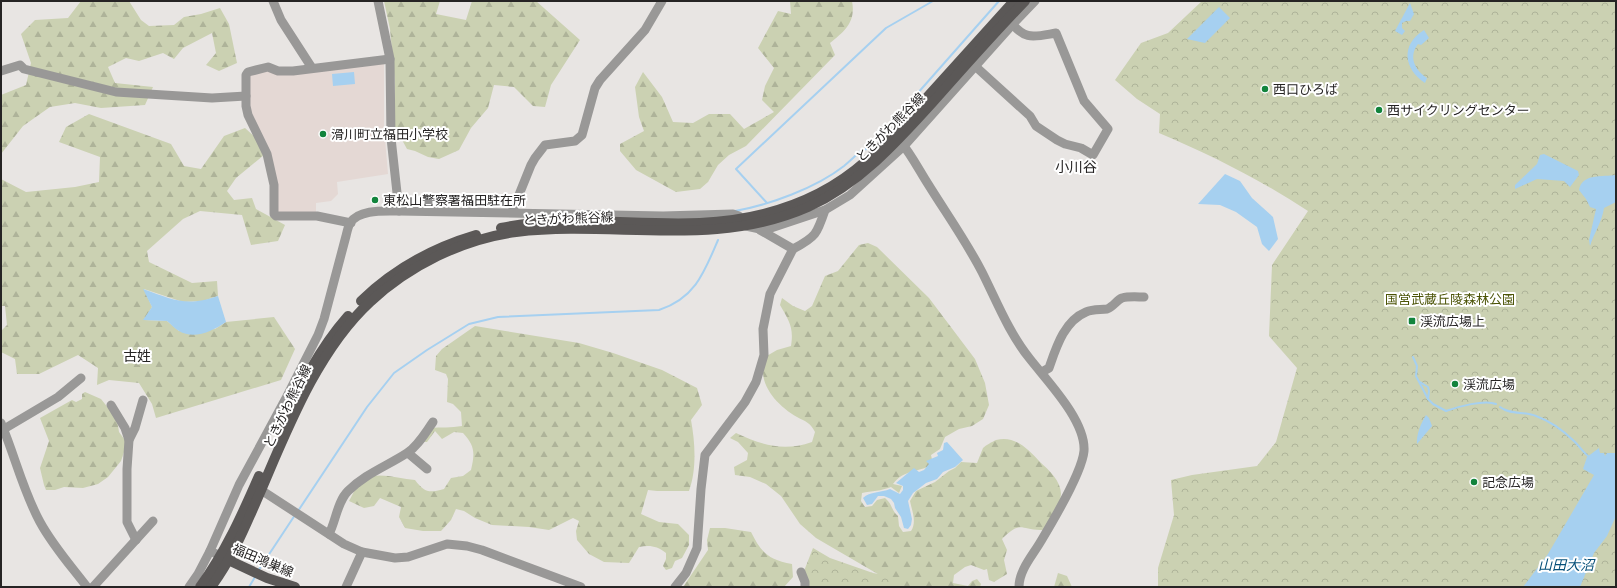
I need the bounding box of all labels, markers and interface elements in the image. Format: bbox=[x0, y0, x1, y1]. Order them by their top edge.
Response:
place label: 西口ひろば bbox=[1273, 81, 1338, 97]
marker: 西口ひろば bbox=[1260, 84, 1270, 94]
street label: ときがわ熊谷線 bbox=[852, 89, 928, 165]
place label: 西サイクリングセンター bbox=[1387, 102, 1530, 118]
marker: 西サイクリングセンター bbox=[1374, 105, 1384, 115]
place label: 滑川町立福田小学校 bbox=[331, 126, 448, 142]
marker: 滑川町立福田小学校 bbox=[318, 129, 328, 139]
district label: 小川谷 bbox=[1055, 158, 1097, 176]
place label: 東松山警察署福田駐在所 bbox=[383, 192, 526, 208]
marker: 東松山警察署福田駐在所 bbox=[370, 195, 380, 205]
street label: ときがわ熊谷線 bbox=[522, 208, 614, 228]
park label: 国営武蔵丘陵森林公園 bbox=[1385, 291, 1515, 307]
place label: 渓流広場上 bbox=[1420, 313, 1485, 329]
marker: 渓流広場上 bbox=[1407, 316, 1417, 326]
district label: 古姓 bbox=[123, 347, 151, 365]
street label: ときがわ熊谷線 bbox=[260, 362, 314, 450]
place label: 渓流広場 bbox=[1463, 376, 1515, 392]
marker: 渓流広場 bbox=[1450, 379, 1460, 389]
place label: 記念広場 bbox=[1482, 474, 1534, 490]
marker: 記念広場 bbox=[1469, 477, 1479, 487]
street label: 福田鴻巣線 bbox=[230, 540, 296, 580]
water label: 山田大沼 bbox=[1538, 556, 1596, 574]

